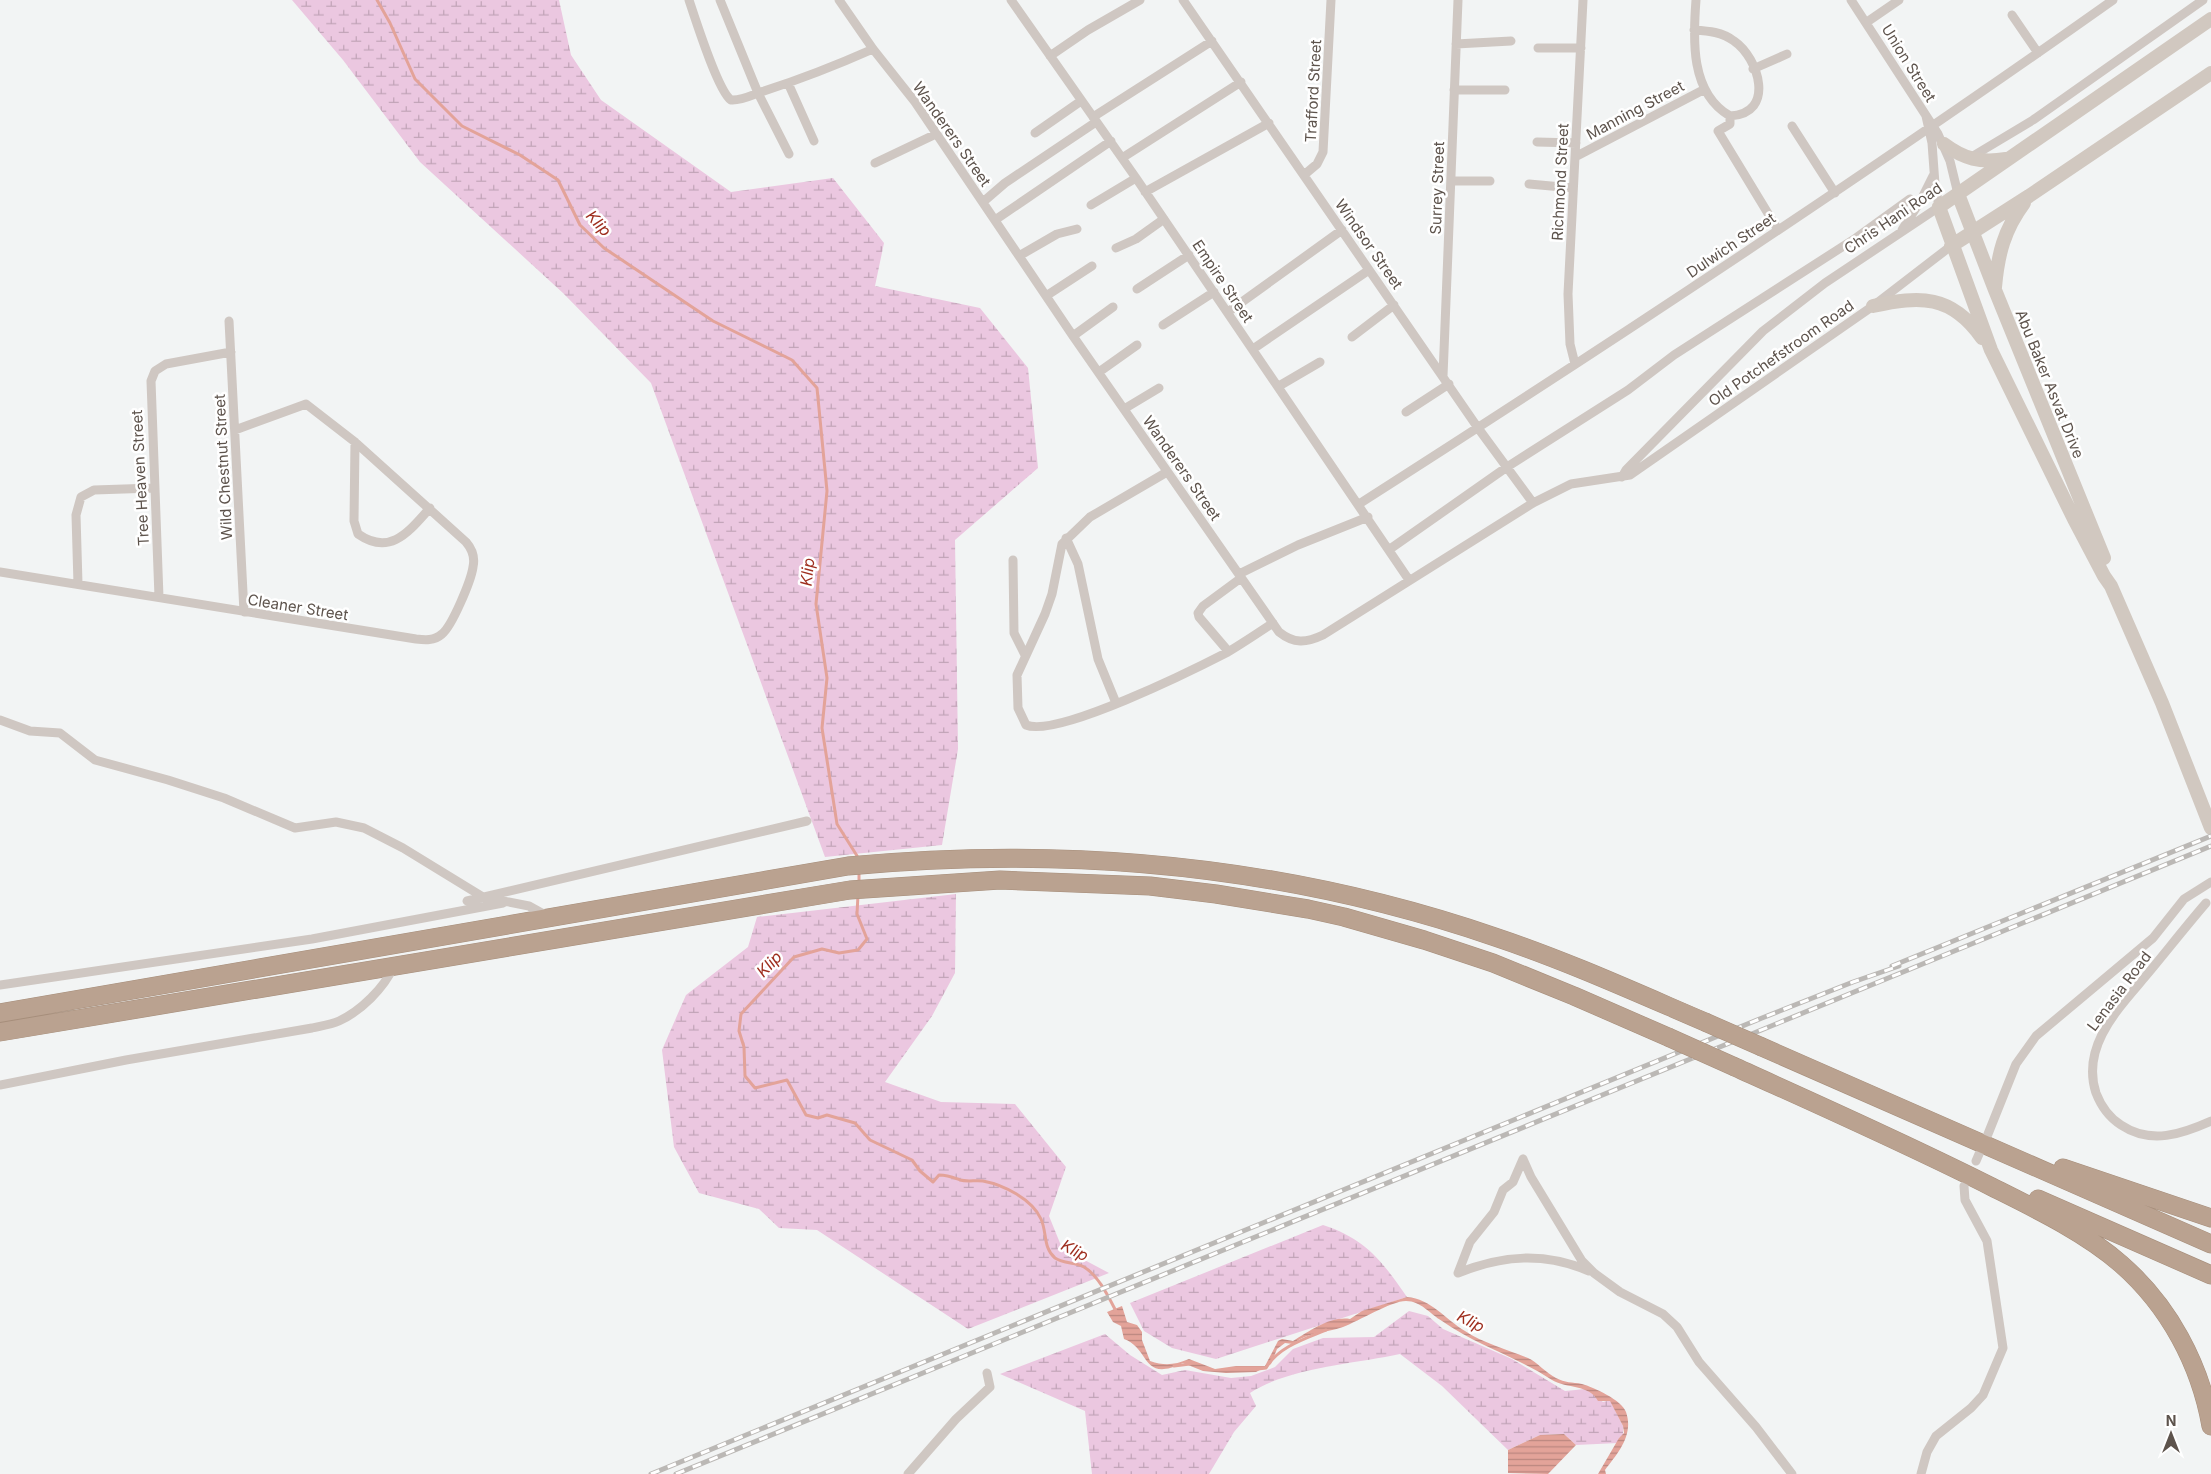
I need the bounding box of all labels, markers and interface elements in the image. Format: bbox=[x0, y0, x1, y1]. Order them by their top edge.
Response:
street label: Union Street bbox=[1878, 21, 1940, 105]
street label: Trafford Street bbox=[1301, 39, 1325, 143]
street label: Manning Street bbox=[1583, 76, 1687, 144]
street label: Wanderers Street bbox=[909, 78, 995, 190]
street label: Richmond Street bbox=[1547, 123, 1573, 241]
street label: Surrey Street bbox=[1426, 141, 1448, 235]
street label: Chris Hani Road bbox=[1840, 178, 1946, 258]
street label: Windsor Street bbox=[1331, 195, 1407, 293]
water label: Klip bbox=[582, 206, 616, 240]
street label: Dulwich Street bbox=[1683, 208, 1779, 282]
street label: Empire Street bbox=[1188, 236, 1258, 326]
street label: Old Potchefstroom Road bbox=[1705, 296, 1857, 410]
street label: Abu Baker Asvat Drive bbox=[2011, 307, 2089, 461]
street label: Wild Chestnut Street bbox=[210, 393, 236, 540]
street label: Tree Heaven Street bbox=[127, 409, 153, 547]
street label: Wanderers Street bbox=[1139, 412, 1225, 524]
water label: Klip bbox=[796, 557, 818, 587]
street label: Cleaner Street bbox=[246, 590, 350, 624]
water label: Klip bbox=[752, 947, 786, 981]
street label: Lenasia Road bbox=[2083, 947, 2155, 1035]
water label: Klip bbox=[1058, 1235, 1092, 1266]
water label: Klip bbox=[1454, 1306, 1488, 1337]
north arrow bbox=[2146, 1409, 2196, 1459]
text: N bbox=[2166, 1412, 2176, 1429]

